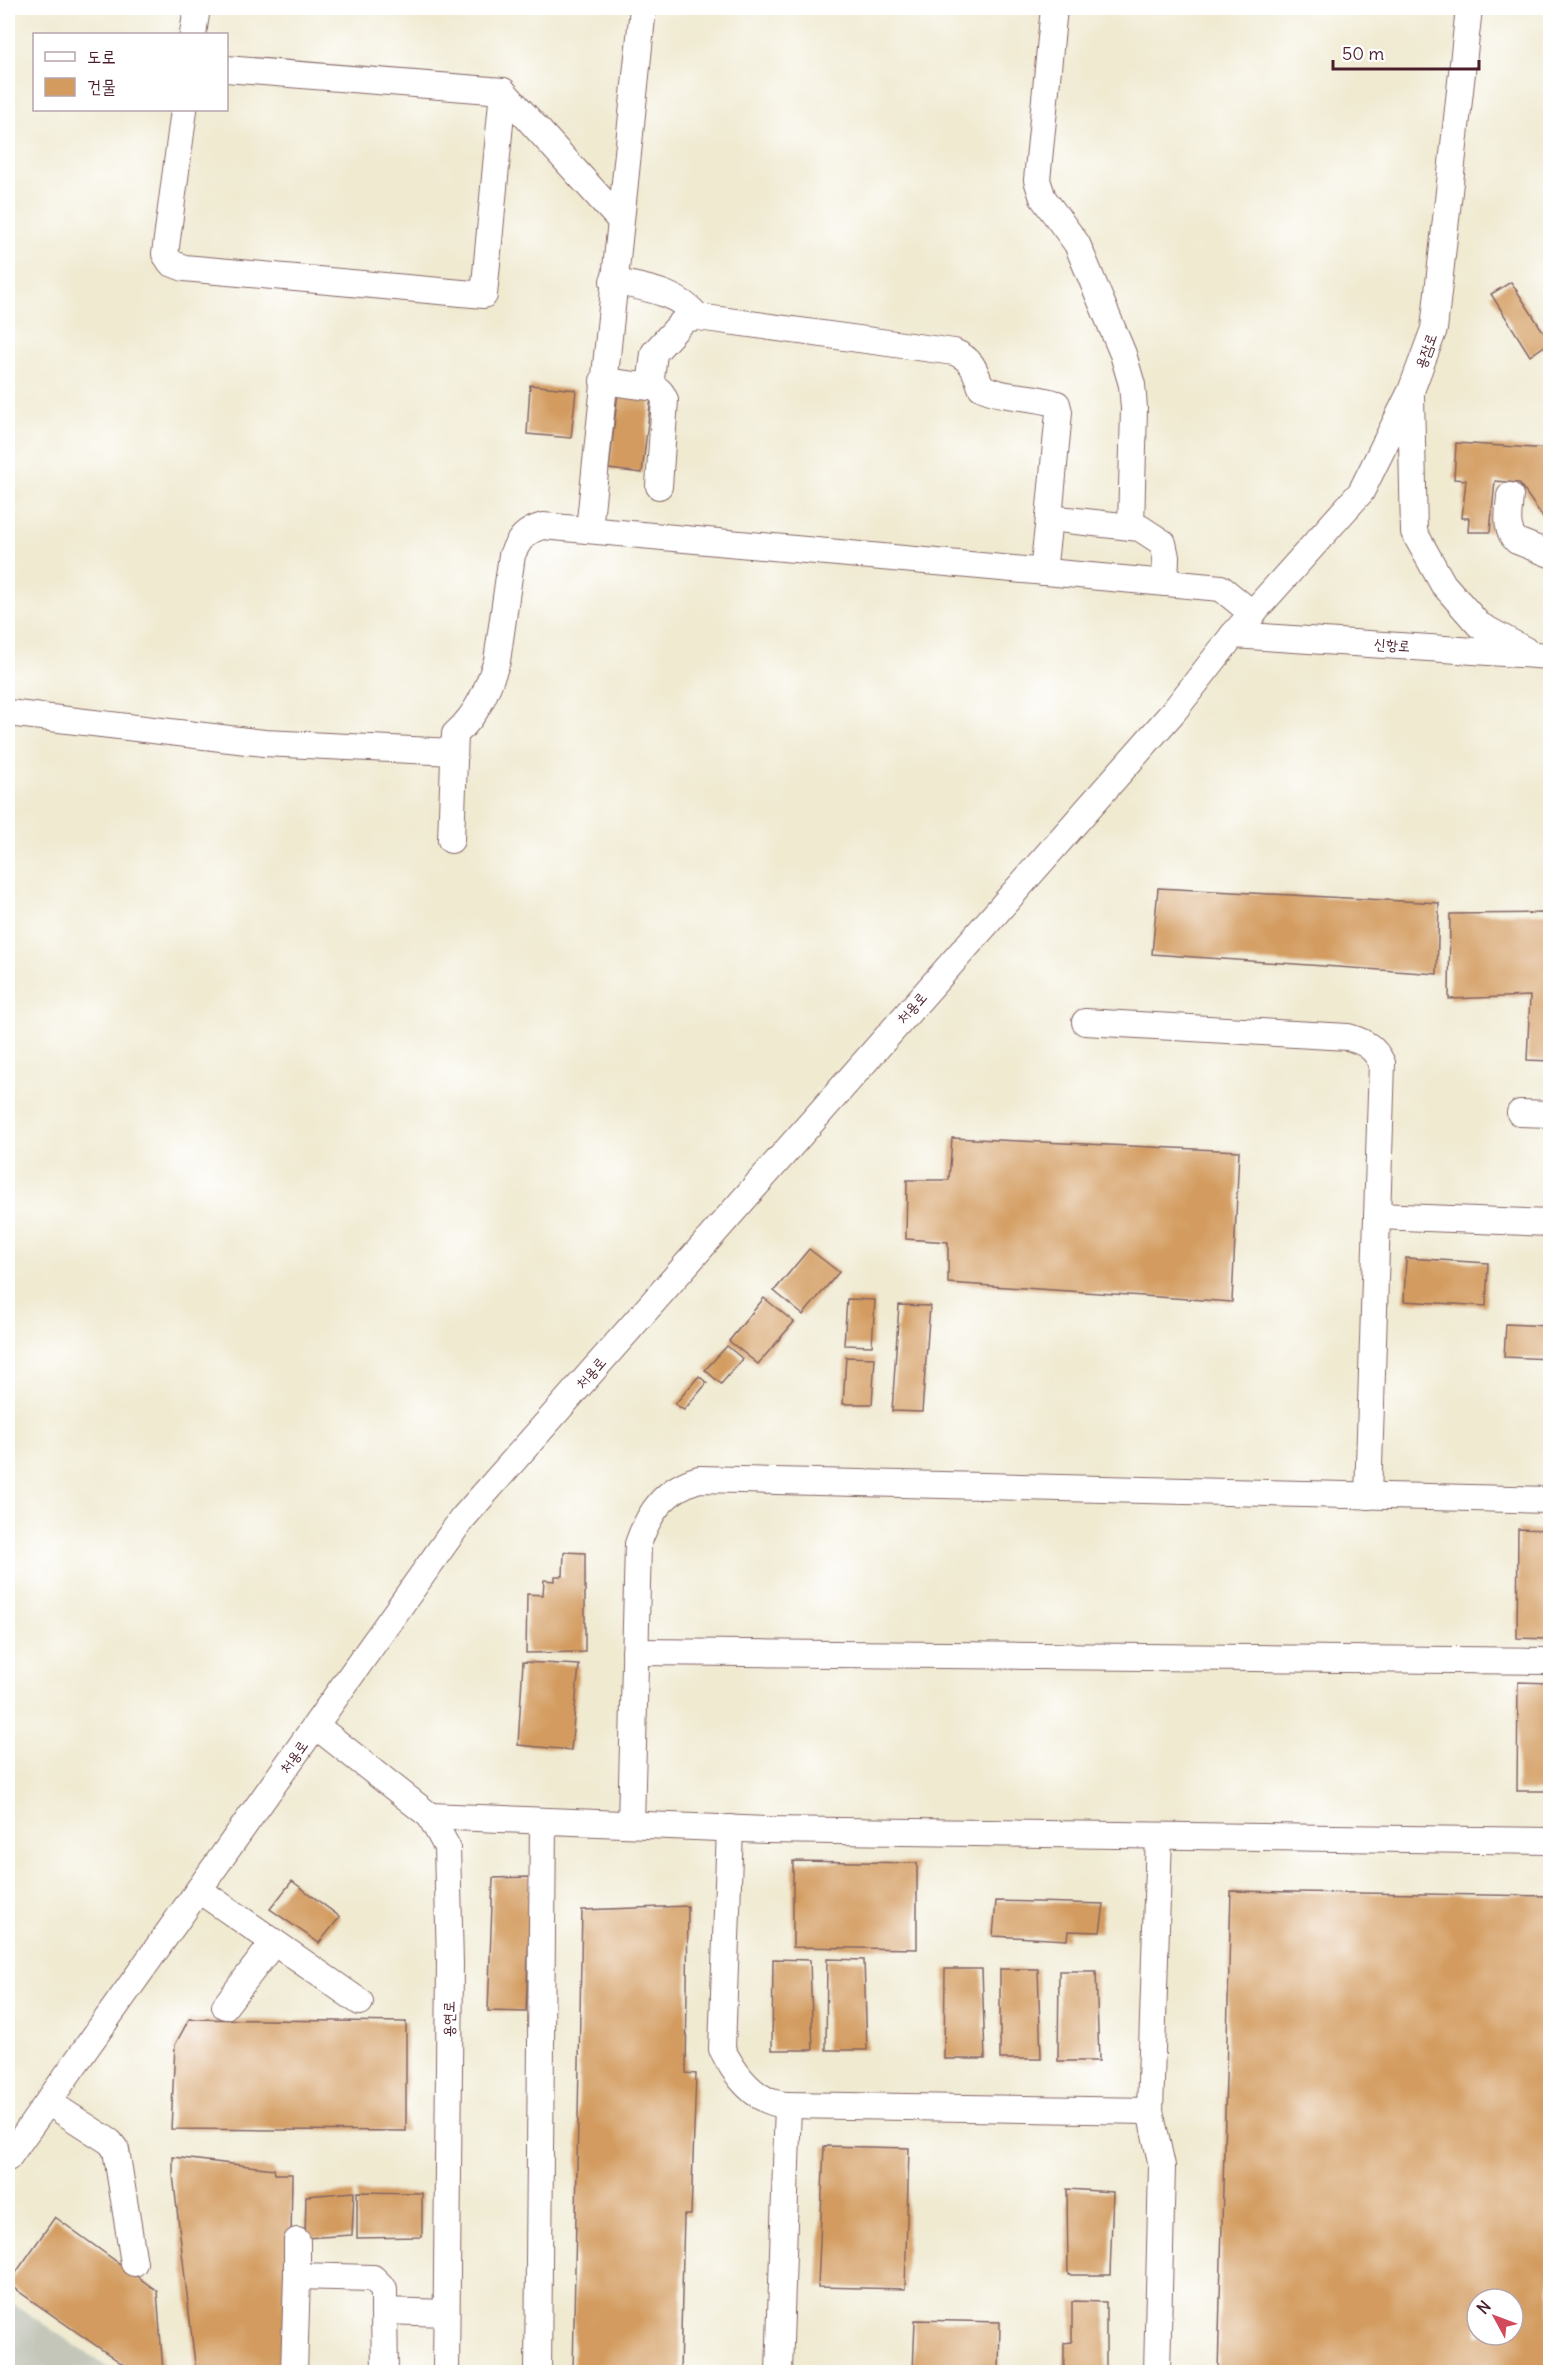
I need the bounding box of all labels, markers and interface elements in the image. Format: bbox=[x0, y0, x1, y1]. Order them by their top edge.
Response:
legend bbox=[33, 33, 228, 111]
scale bar bbox=[1333, 33, 1478, 71]
text: 50 m bbox=[1342, 42, 1384, 65]
text: 도로 bbox=[87, 45, 116, 68]
text: 건물 bbox=[87, 75, 116, 98]
street label: 용잠로 bbox=[1410, 331, 1441, 371]
street label: 신항로 bbox=[1373, 634, 1411, 655]
street label: 처용로 bbox=[893, 988, 931, 1028]
street label: 처용로 bbox=[572, 1353, 610, 1393]
street label: 처용로 bbox=[275, 1736, 312, 1777]
street label: 용연로 bbox=[439, 2001, 458, 2037]
north arrow bbox=[1465, 2287, 1525, 2347]
text: N bbox=[1473, 2296, 1495, 2318]

